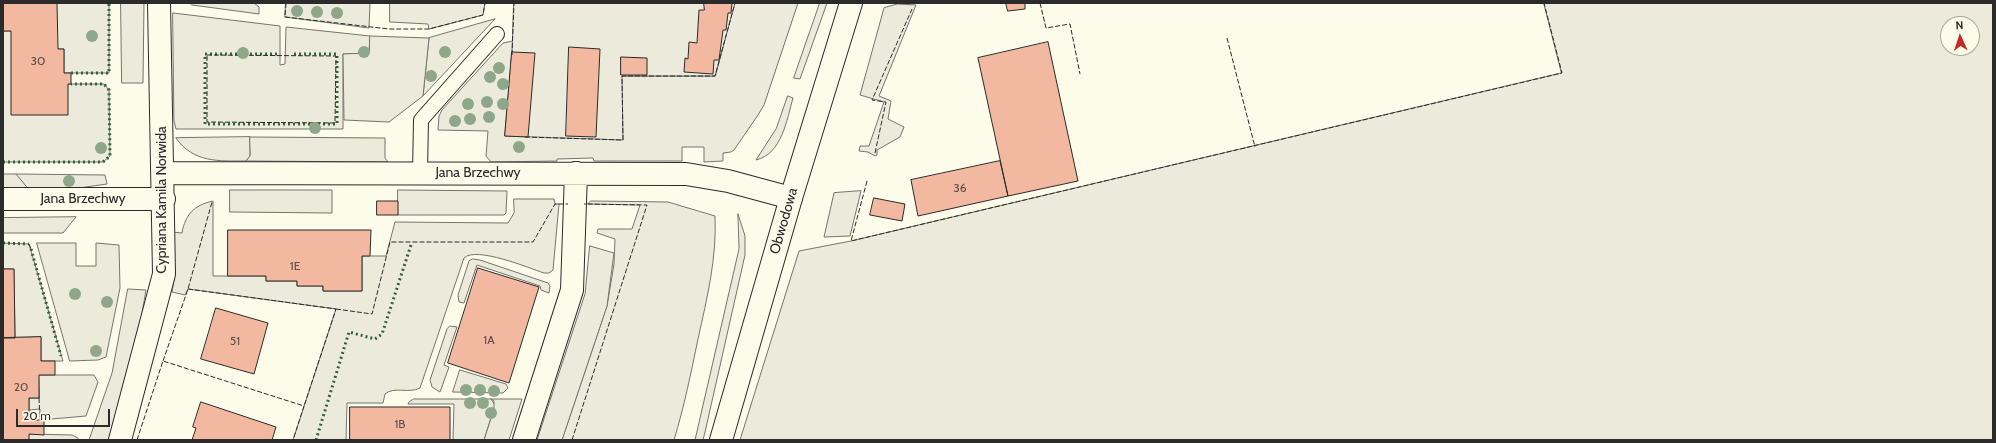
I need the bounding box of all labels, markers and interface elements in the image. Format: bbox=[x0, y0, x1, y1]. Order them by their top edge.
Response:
north arrow bbox=[1940, 16, 1980, 56]
text: N bbox=[1955, 18, 1964, 32]
house number: 30 bbox=[31, 54, 45, 68]
street label: Cypriana Kamila Norwida bbox=[154, 126, 170, 274]
street label: Jana Brzechwy bbox=[435, 165, 521, 181]
house number: 36 bbox=[953, 181, 967, 195]
street label: Obwodowa bbox=[766, 186, 802, 256]
street label: Jana Brzechwy bbox=[40, 191, 126, 207]
house number: 1E bbox=[290, 259, 300, 273]
house number: 1A bbox=[483, 333, 495, 347]
house number: 51 bbox=[230, 334, 240, 348]
house number: 20 bbox=[14, 380, 28, 394]
scale bar bbox=[18, 401, 112, 427]
text: 20 m bbox=[23, 408, 51, 423]
house number: 1B bbox=[394, 417, 406, 431]

